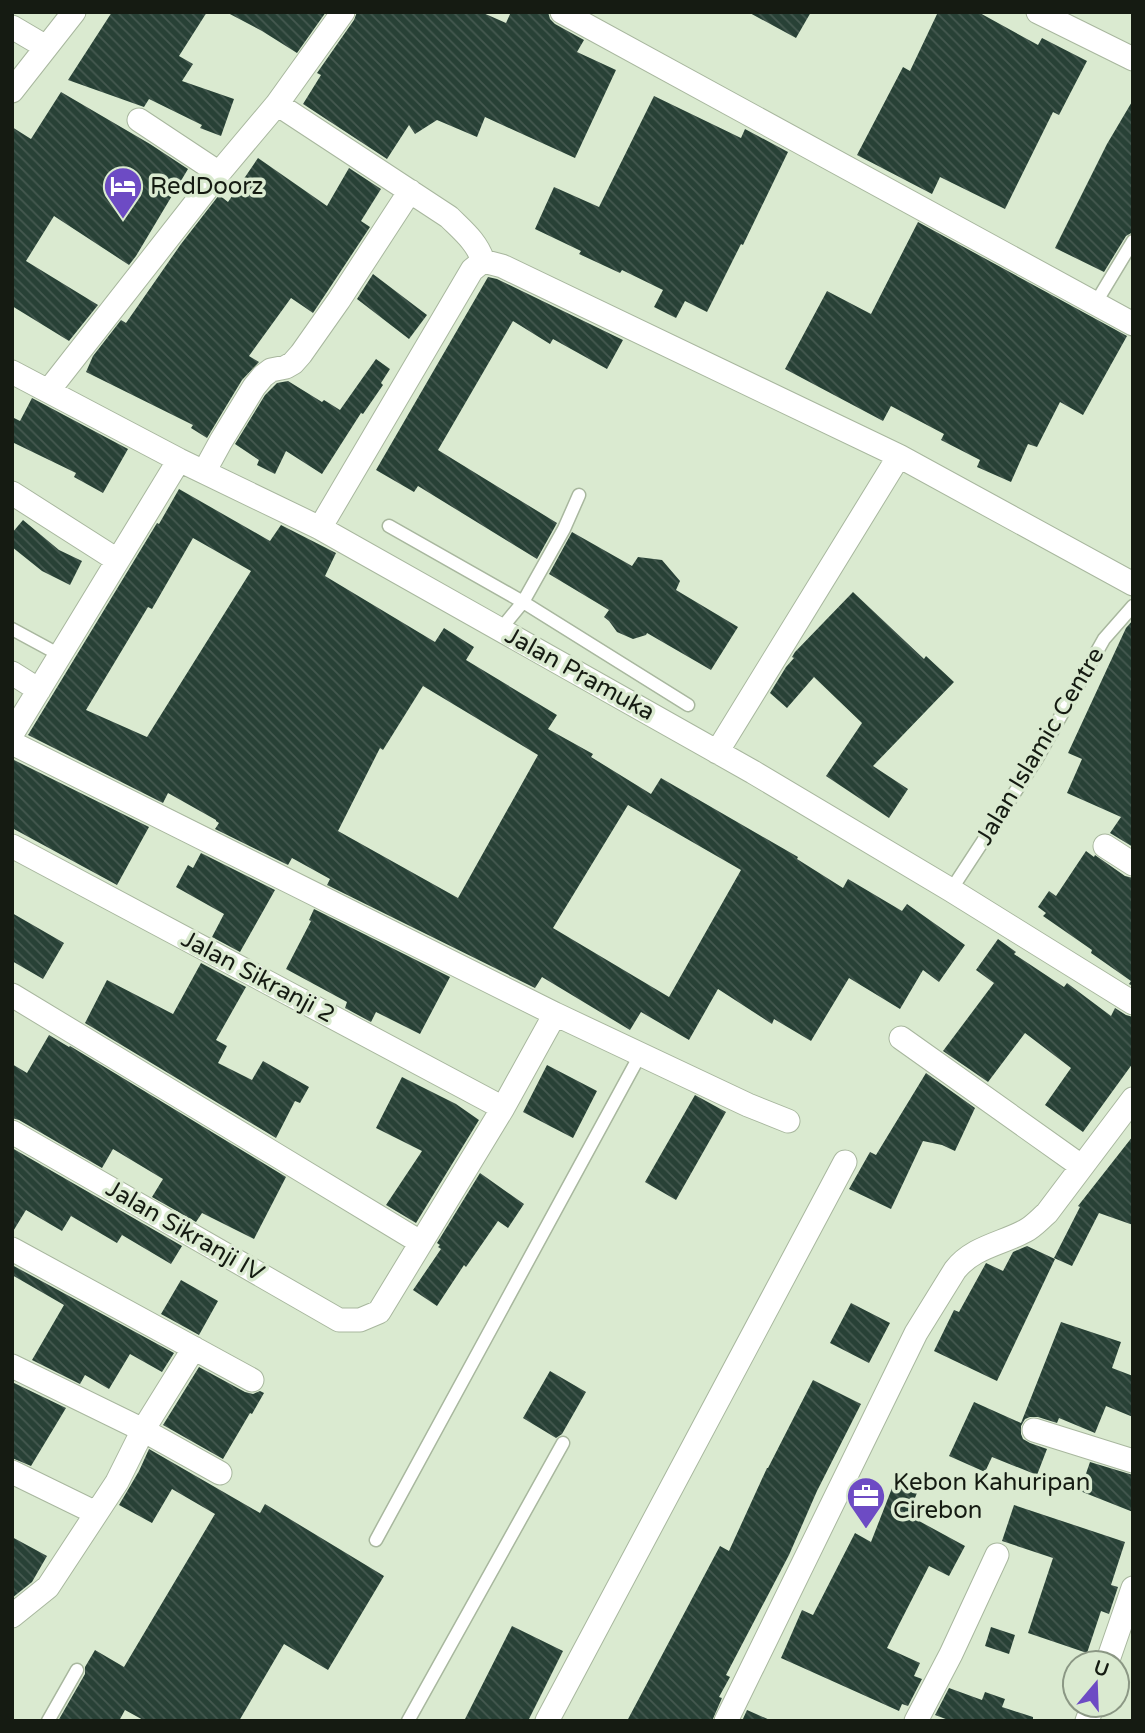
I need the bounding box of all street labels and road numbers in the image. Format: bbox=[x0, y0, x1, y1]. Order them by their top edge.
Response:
street label: Jalan Pramuka bbox=[500, 621, 660, 727]
street label: Jalan Islamic Centre bbox=[970, 642, 1110, 850]
street label: Jalan Sikranji 2 bbox=[176, 924, 340, 1030]
street label: Jalan Sikranji IV bbox=[101, 1174, 269, 1288]

